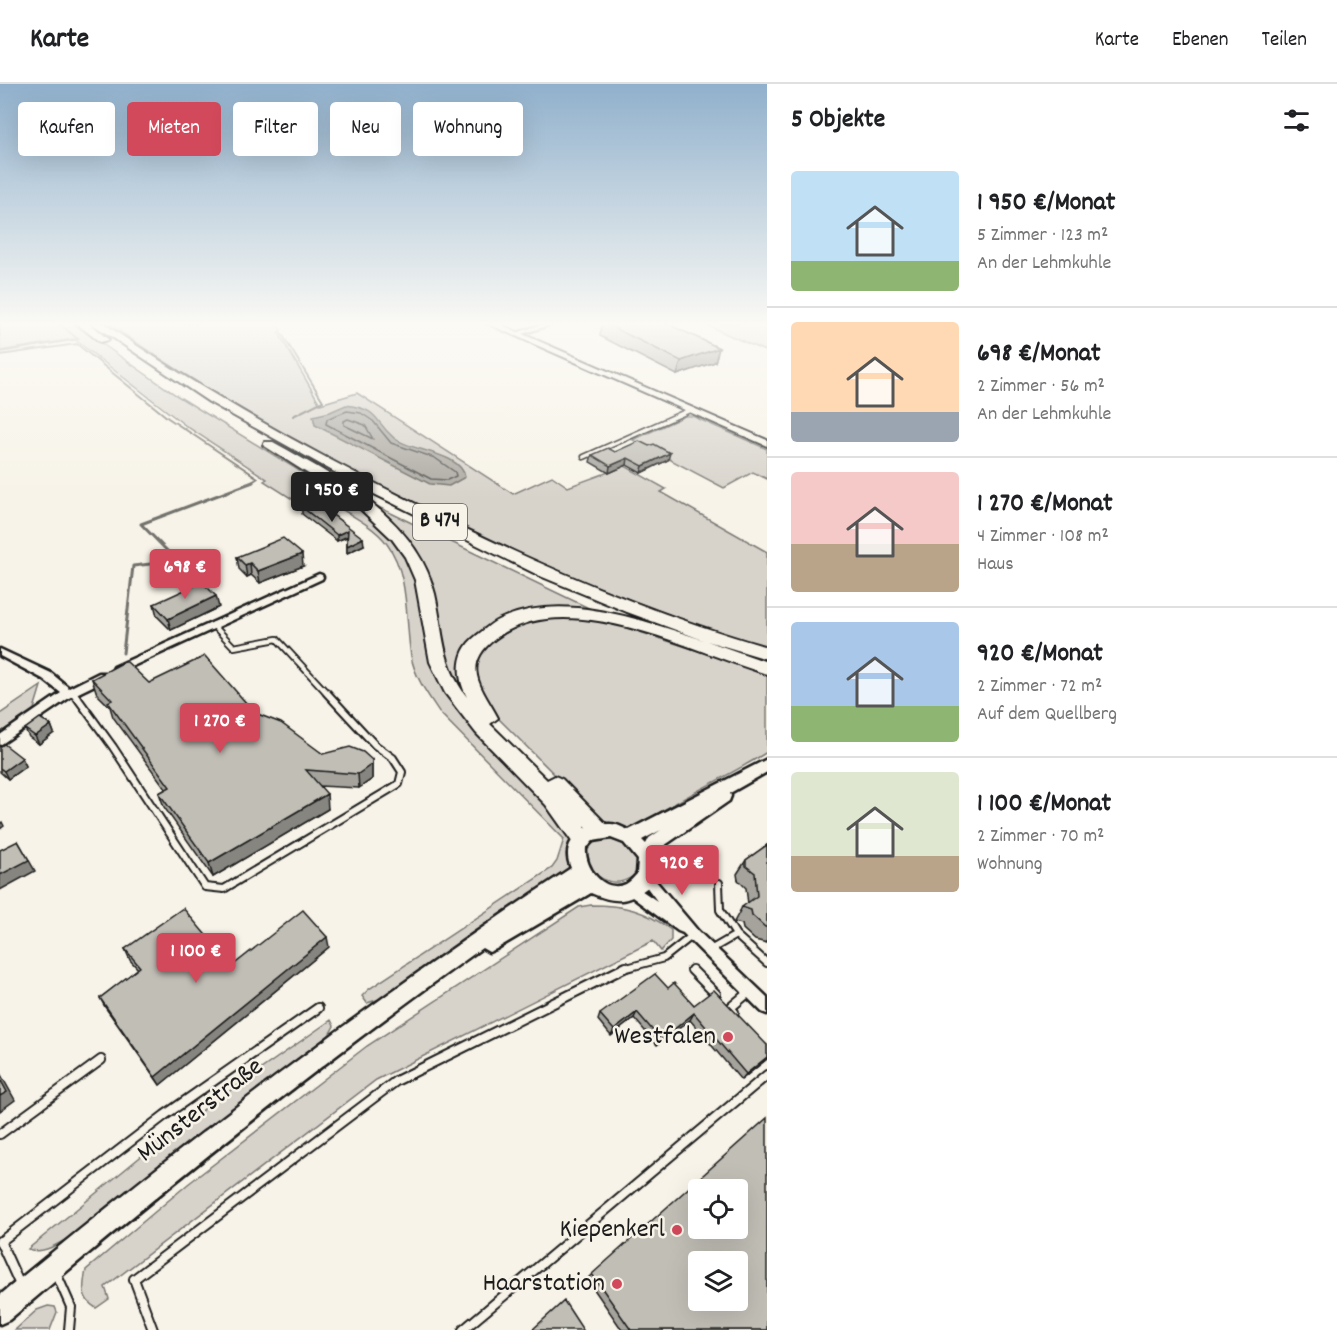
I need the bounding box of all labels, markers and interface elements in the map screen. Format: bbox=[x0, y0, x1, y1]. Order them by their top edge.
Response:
text: Karte bbox=[30, 21, 89, 61]
text: Karte bbox=[1095, 26, 1139, 56]
text: Ebenen bbox=[1172, 26, 1229, 56]
text: Teilen bbox=[1262, 26, 1307, 56]
chip: Kaufen bbox=[18, 102, 115, 156]
chip: Mieten bbox=[127, 102, 221, 156]
chip: Filter bbox=[233, 102, 318, 156]
chip: Neu bbox=[330, 102, 401, 156]
chip: Wohnung bbox=[413, 102, 523, 156]
text: 5 Objekte bbox=[791, 102, 885, 139]
icon: filters bbox=[1280, 104, 1313, 137]
text: 1 950 €/Monat bbox=[977, 185, 1115, 222]
icon: home bbox=[839, 195, 911, 267]
text: 5 Zimmer · 123 m² bbox=[977, 222, 1108, 250]
text: An der Lehmkuhle bbox=[977, 250, 1111, 278]
text: 698 €/Monat bbox=[977, 336, 1101, 373]
icon: home bbox=[839, 346, 911, 418]
text: 2 Zimmer · 56 m² bbox=[977, 373, 1105, 401]
text: An der Lehmkuhle bbox=[977, 401, 1111, 429]
pin: 1 950 € bbox=[277, 472, 387, 523]
text: 1 950 € bbox=[305, 477, 359, 505]
text: 1 270 €/Monat bbox=[977, 486, 1113, 523]
icon: home bbox=[839, 496, 911, 568]
road number: B 474 bbox=[413, 504, 467, 540]
text: 4 Zimmer · 108 m² bbox=[977, 523, 1109, 551]
pin: 698 € bbox=[143, 549, 227, 600]
text: Haus bbox=[977, 551, 1014, 579]
text: 698 € bbox=[164, 554, 206, 582]
text: 920 €/Monat bbox=[977, 636, 1103, 673]
icon: home bbox=[839, 646, 911, 718]
text: 2 Zimmer · 72 m² bbox=[977, 673, 1102, 701]
text: Auf dem Quellberg bbox=[977, 701, 1117, 729]
pin: 1 270 € bbox=[165, 703, 275, 754]
text: 1 270 € bbox=[194, 708, 246, 736]
text: 1 100 €/Monat bbox=[977, 786, 1111, 823]
icon: home bbox=[839, 796, 911, 868]
text: 2 Zimmer · 70 m² bbox=[977, 823, 1104, 851]
pin: 920 € bbox=[640, 845, 724, 896]
text: 920 € bbox=[660, 850, 704, 878]
text: Wohnung bbox=[977, 851, 1042, 879]
pin: 1 100 € bbox=[141, 933, 251, 984]
text: 1 100 € bbox=[171, 938, 221, 966]
place label: Westfalen bbox=[614, 1018, 716, 1057]
marker: Westfalen bbox=[721, 1030, 735, 1044]
street label: Münsterstraße bbox=[129, 1049, 273, 1173]
map controls bbox=[688, 1179, 748, 1311]
button: locate bbox=[688, 1179, 748, 1239]
place label: Kiepenkerl bbox=[560, 1211, 666, 1250]
marker: Kiepenkerl bbox=[670, 1223, 684, 1237]
button: layers bbox=[688, 1251, 748, 1311]
place label: Haarstation bbox=[482, 1265, 605, 1304]
marker: Haarstation bbox=[610, 1277, 624, 1291]

